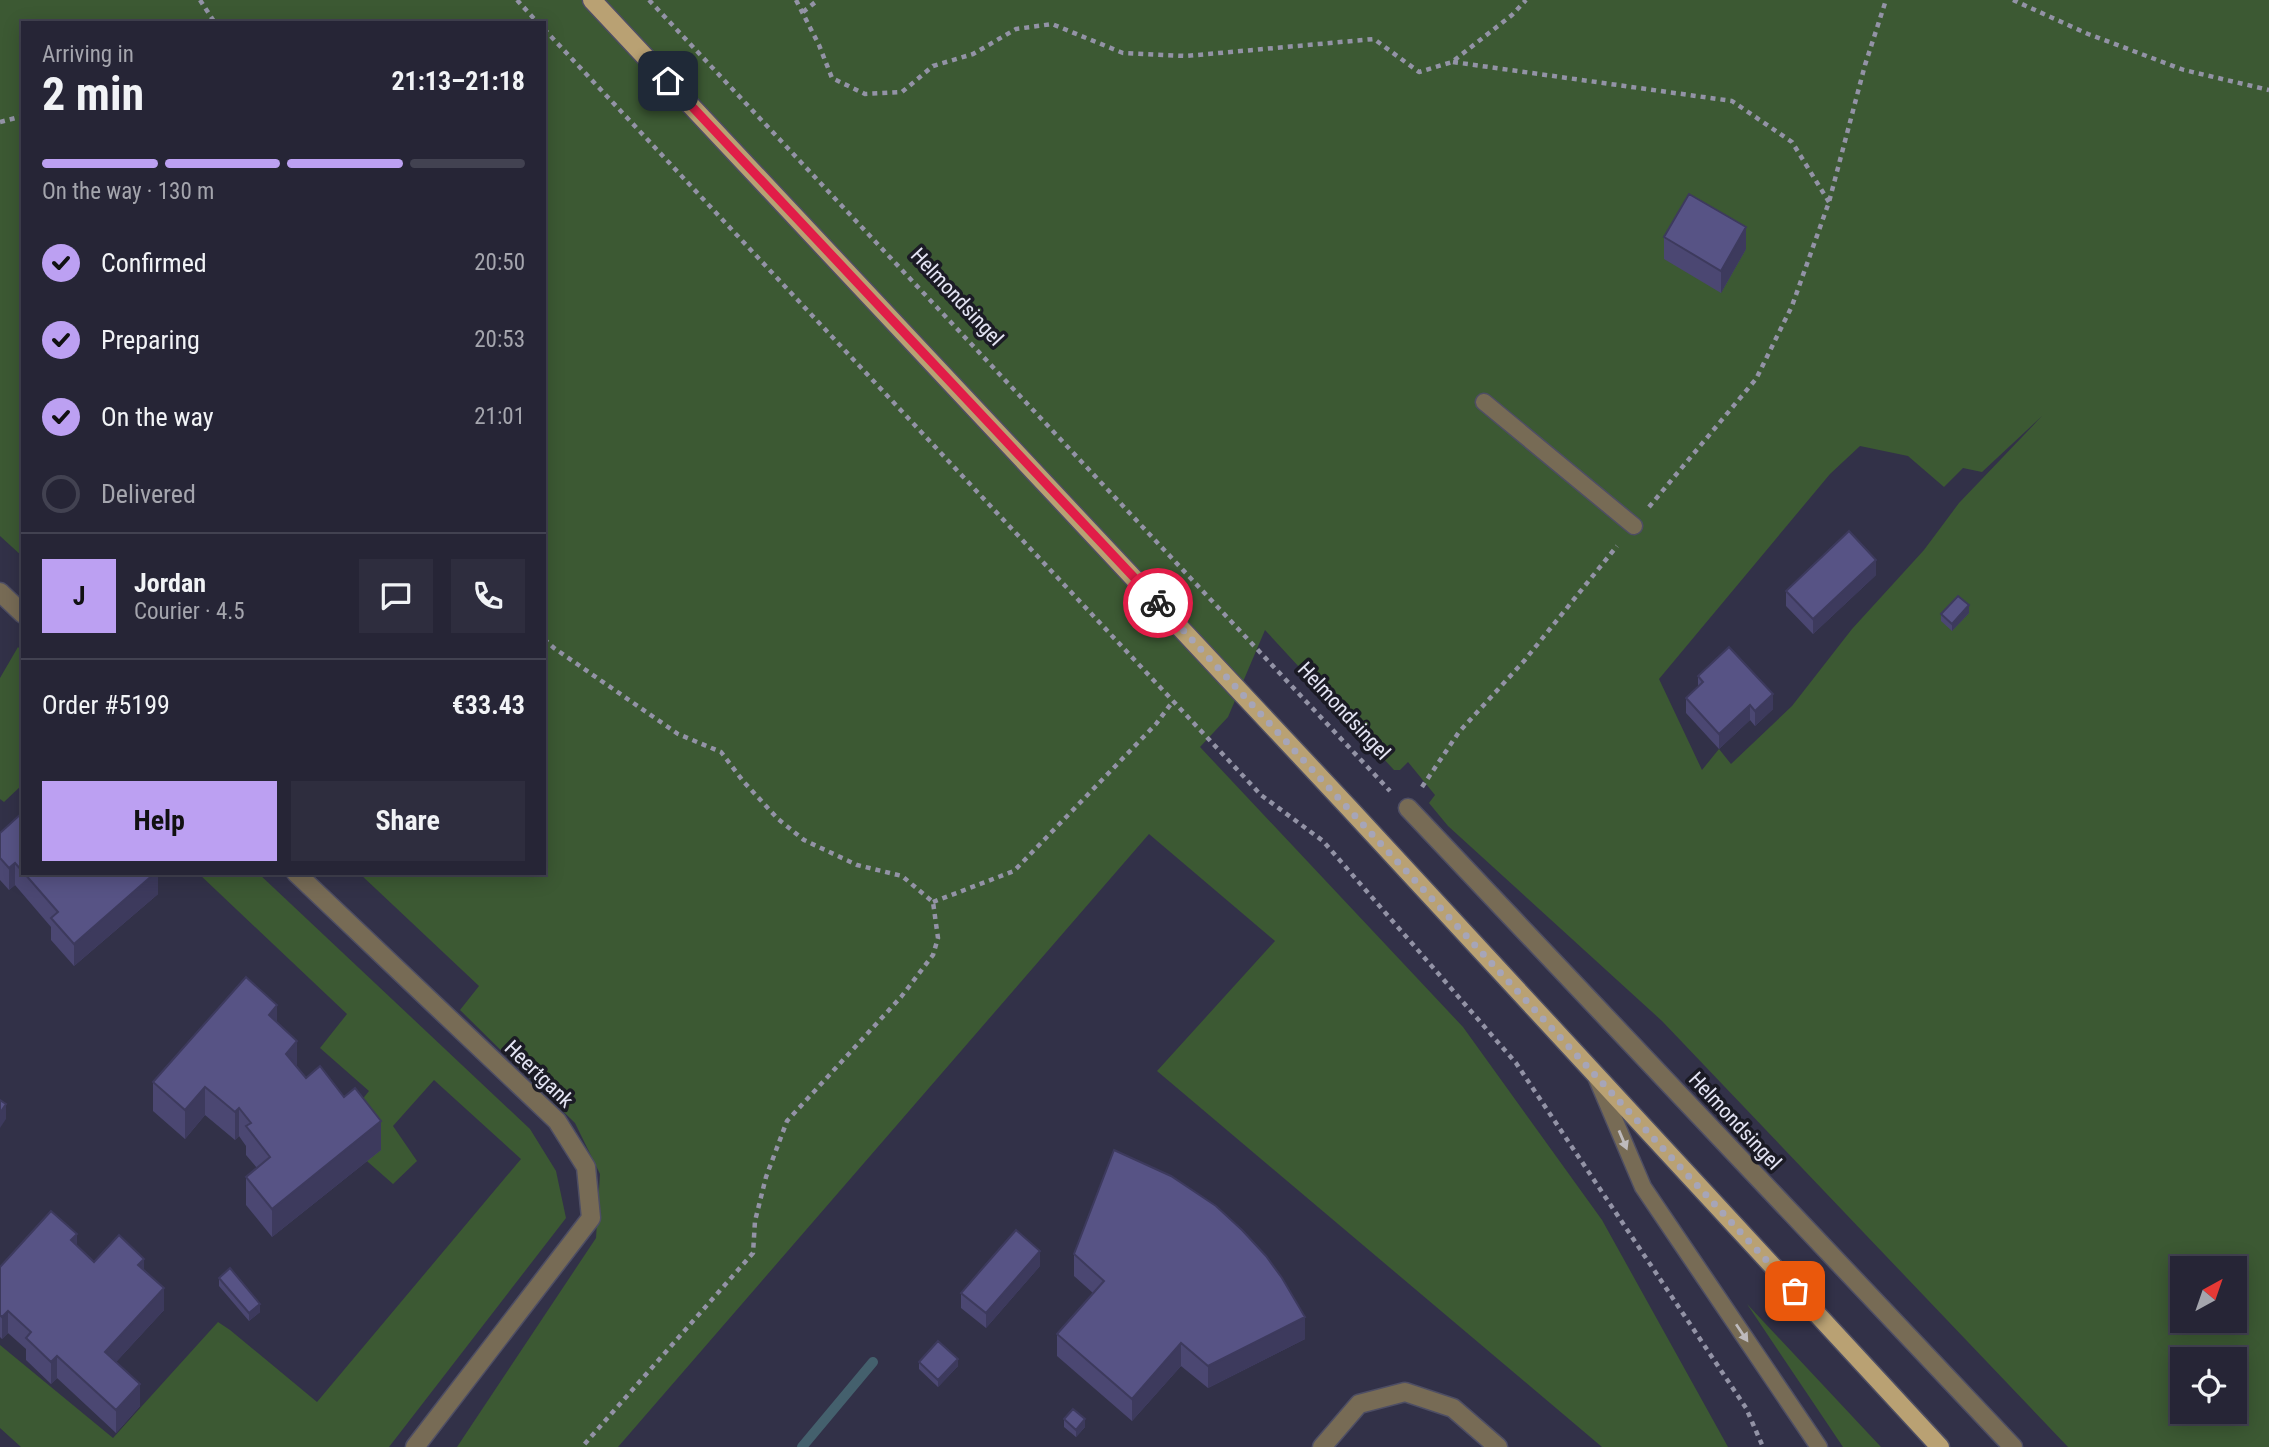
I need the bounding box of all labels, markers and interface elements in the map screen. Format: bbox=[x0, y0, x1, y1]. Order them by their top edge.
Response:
text: Arriving in bbox=[42, 41, 134, 68]
pin bbox=[638, 51, 698, 111]
icon: home bbox=[649, 62, 687, 100]
text: 21:13–21:18 bbox=[391, 66, 525, 96]
text: 2 min bbox=[42, 67, 144, 121]
text: On the way · 130 m bbox=[42, 178, 214, 205]
street label: Helmondsingel bbox=[906, 243, 1008, 351]
icon: check bbox=[42, 244, 80, 282]
text: Confirmed bbox=[101, 248, 207, 278]
text: 20:50 bbox=[474, 249, 525, 276]
icon: check bbox=[42, 321, 80, 359]
text: Preparing bbox=[101, 325, 200, 355]
text: 20:53 bbox=[474, 326, 525, 353]
icon: check bbox=[42, 398, 80, 436]
text: On the way bbox=[101, 402, 214, 432]
text: 21:01 bbox=[474, 403, 525, 430]
text: Delivered bbox=[101, 479, 196, 509]
button: chat bbox=[359, 559, 433, 633]
button: phone bbox=[451, 559, 525, 633]
text: Jordan bbox=[134, 568, 206, 598]
courier bbox=[1123, 568, 1193, 638]
text: J bbox=[73, 581, 85, 611]
icon: bike bbox=[1139, 584, 1177, 622]
text: Courier · 4.5 bbox=[134, 598, 245, 625]
street label: Helmondsingel bbox=[1293, 657, 1395, 765]
text: Order #5199 bbox=[42, 690, 170, 720]
text: €33.43 bbox=[452, 690, 525, 720]
button: Help bbox=[42, 781, 277, 861]
button: Share bbox=[291, 781, 525, 861]
street label: Heertgank bbox=[500, 1036, 579, 1113]
street label: Helmondsingel bbox=[1684, 1067, 1786, 1175]
one-way arrow bbox=[1618, 1129, 1629, 1150]
north arrow bbox=[2170, 1256, 2247, 1334]
map controls bbox=[2170, 1256, 2247, 1424]
pin bbox=[1765, 1261, 1825, 1321]
icon: bag bbox=[1776, 1272, 1814, 1310]
one-way arrow bbox=[1735, 1323, 1748, 1343]
button: locate bbox=[2170, 1347, 2247, 1424]

